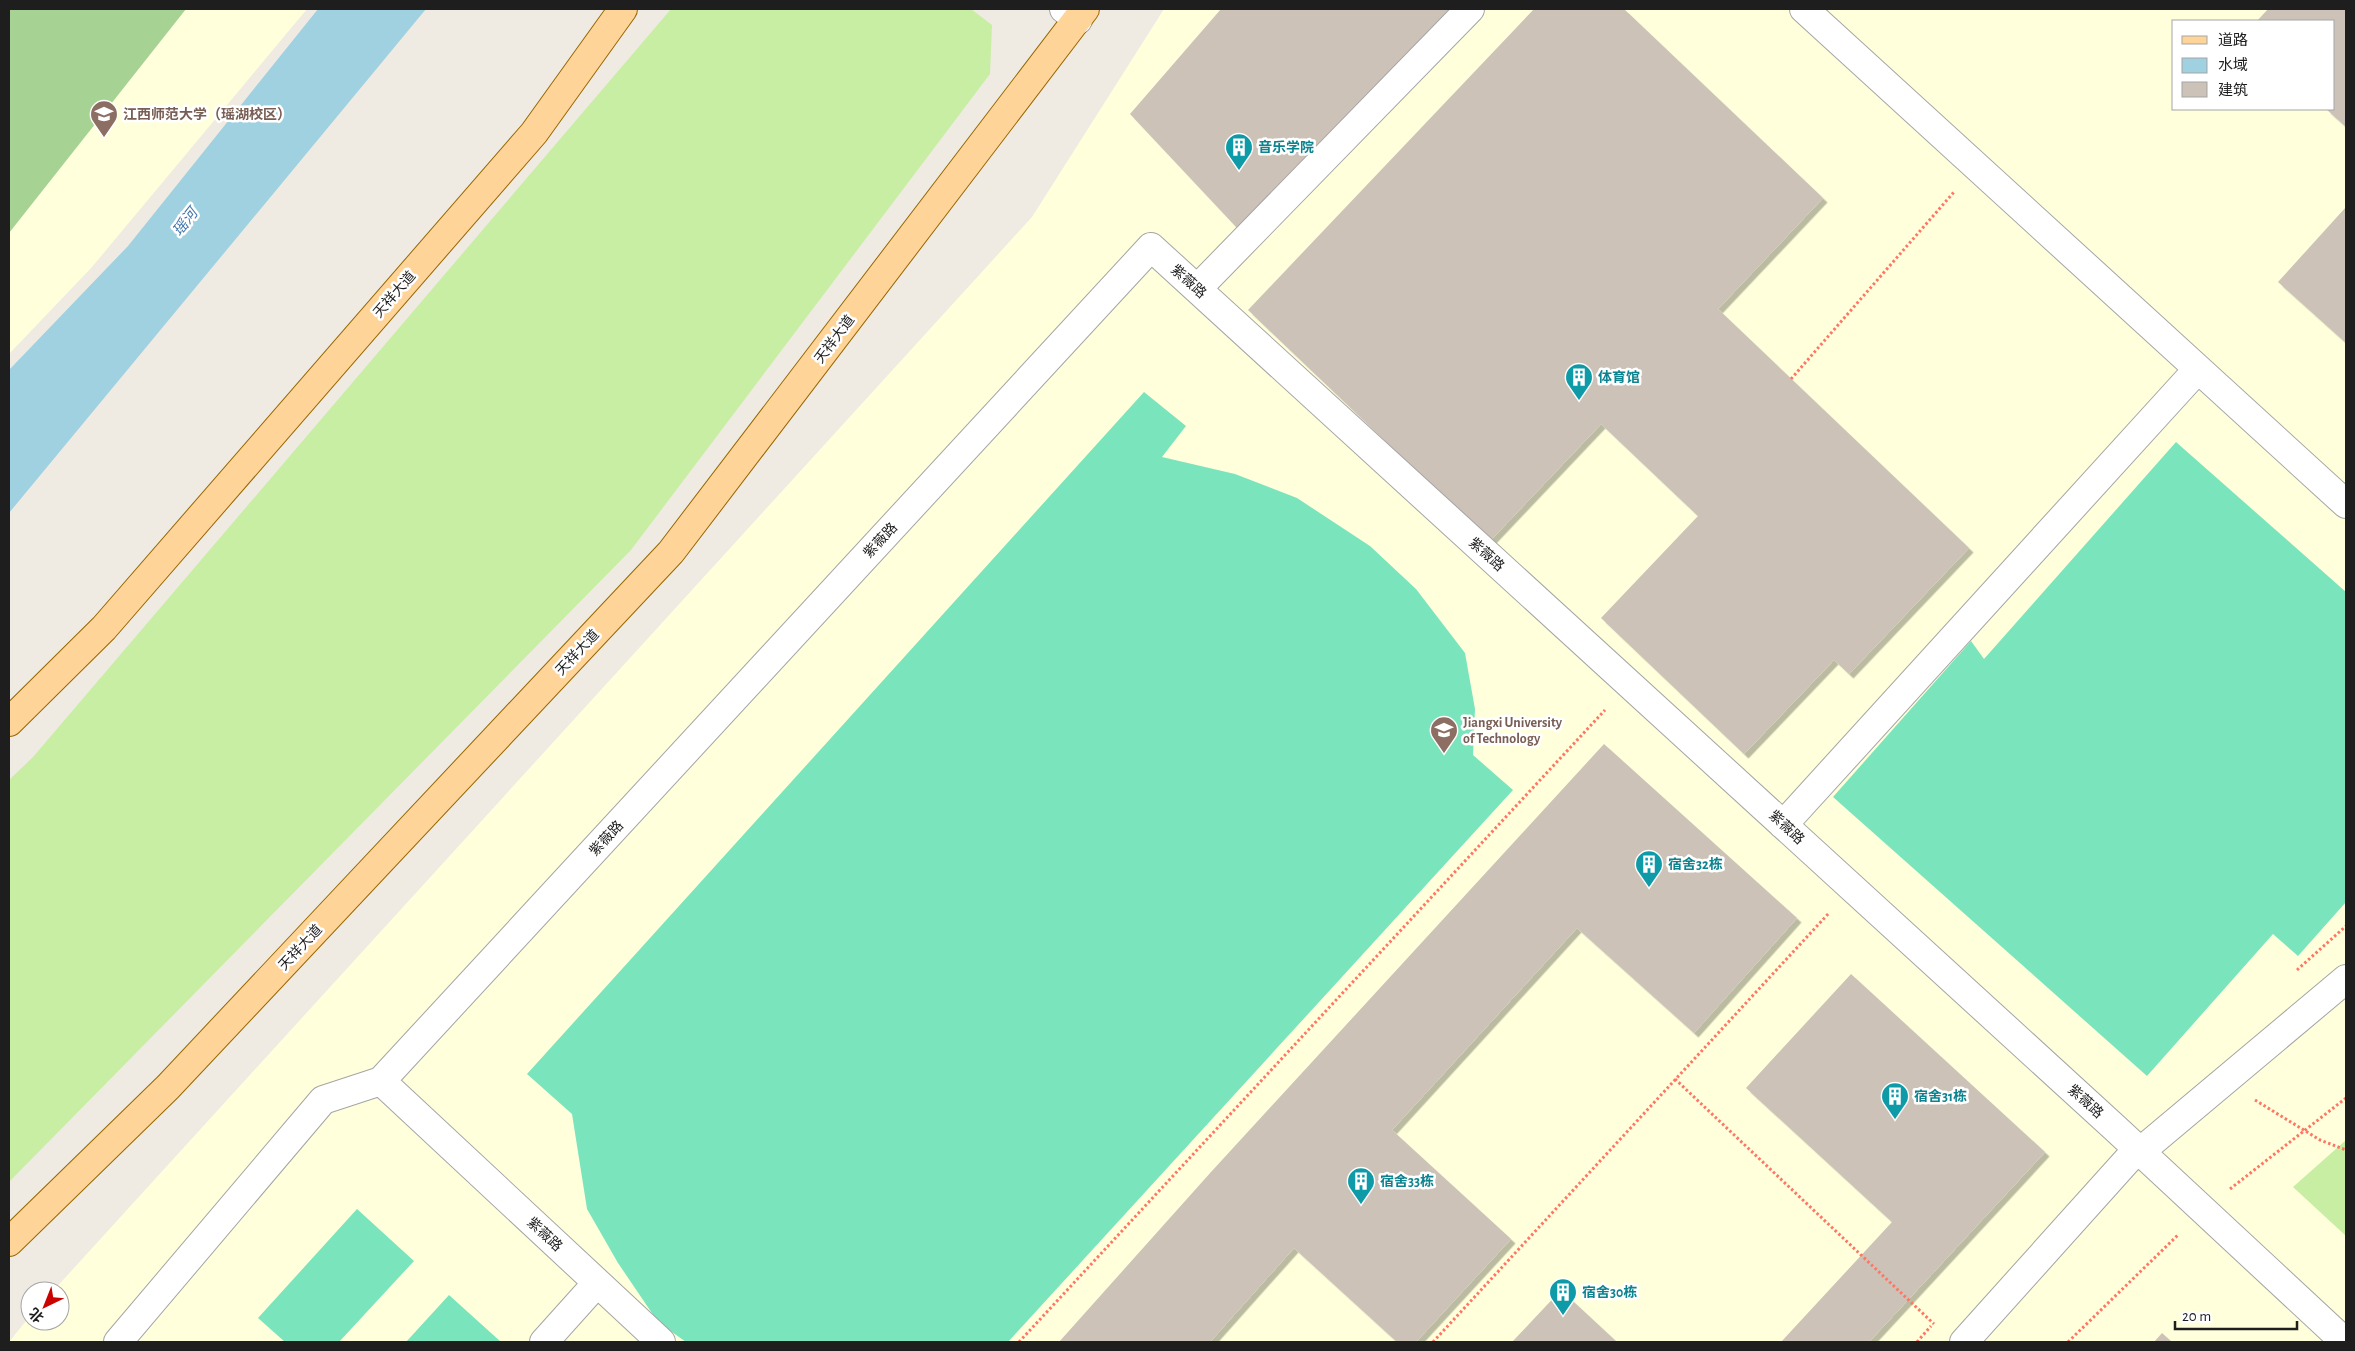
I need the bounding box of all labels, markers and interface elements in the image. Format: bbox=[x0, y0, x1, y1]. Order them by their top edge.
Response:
legend bbox=[2172, 20, 2335, 110]
text: 道路 bbox=[2218, 32, 2248, 48]
text: 水域 bbox=[2218, 57, 2248, 73]
text: 建筑 bbox=[2218, 82, 2248, 98]
school or university icon: 江西师范大学（瑶湖校区） bbox=[89, 99, 119, 138]
place label: 江西师范大学（瑶湖校区） bbox=[123, 106, 291, 122]
building icon: 音乐学院 bbox=[1224, 132, 1254, 171]
place label: 音乐学院 bbox=[1258, 139, 1314, 155]
water label: 瑶河 bbox=[169, 203, 202, 239]
street label: 紫薇路 bbox=[1168, 262, 1209, 301]
street label: 天祥大道 bbox=[370, 268, 418, 320]
street label: 天祥大道 bbox=[812, 312, 857, 366]
building icon: 体育馆 bbox=[1564, 362, 1594, 401]
place label: 体育馆 bbox=[1598, 370, 1640, 385]
street label: 紫薇路 bbox=[861, 520, 900, 561]
street label: 紫薇路 bbox=[1466, 535, 1507, 574]
street label: 天祥大道 bbox=[553, 627, 602, 678]
school or university icon: Jiangxi University of Technology bbox=[1429, 715, 1459, 754]
place label: Jiangxi University of Technology bbox=[1463, 716, 1563, 746]
street label: 紫薇路 bbox=[1766, 808, 1807, 847]
street label: 紫薇路 bbox=[587, 818, 626, 859]
building icon: 宿舍32栋 bbox=[1634, 849, 1664, 888]
place label: 宿舍32栋 bbox=[1668, 856, 1723, 872]
street label: 天祥大道 bbox=[276, 922, 325, 973]
building icon: 宿舍31栋 bbox=[1880, 1081, 1910, 1120]
street label: 紫薇路 bbox=[2065, 1082, 2106, 1121]
place label: 宿舍31栋 bbox=[1914, 1088, 1967, 1104]
building icon: 宿舍33栋 bbox=[1346, 1166, 1376, 1205]
place label: 宿舍33栋 bbox=[1380, 1173, 1434, 1189]
street label: 紫薇路 bbox=[524, 1215, 565, 1254]
building icon: 宿舍30栋 bbox=[1548, 1277, 1578, 1316]
north arrow bbox=[20, 1281, 70, 1331]
place label: 宿舍30栋 bbox=[1582, 1284, 1637, 1300]
scale bar bbox=[2175, 1298, 2298, 1330]
text: 北 bbox=[26, 1305, 47, 1325]
text: 20 m bbox=[2182, 1309, 2211, 1324]

